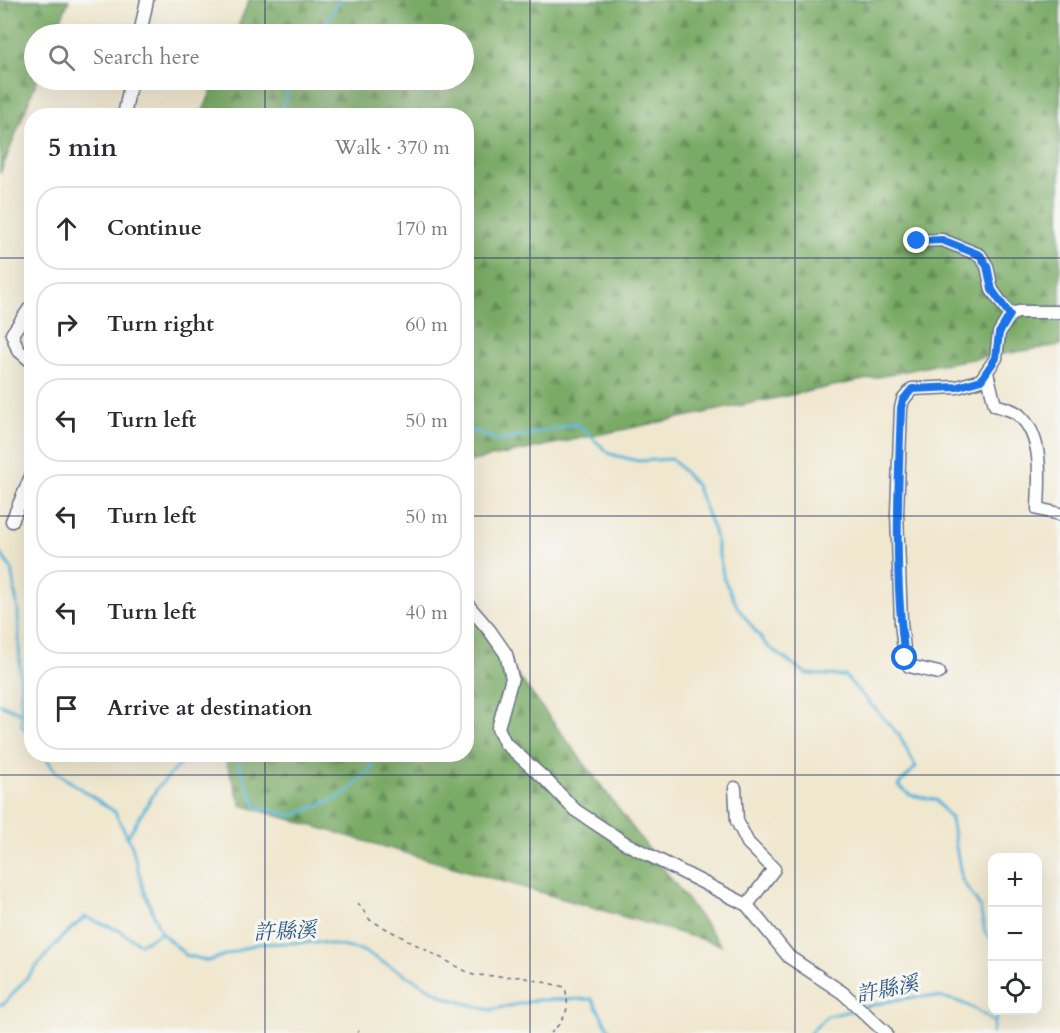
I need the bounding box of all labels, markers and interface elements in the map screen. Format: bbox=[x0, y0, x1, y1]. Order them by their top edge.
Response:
search box bbox=[24, 24, 474, 90]
icon: search bbox=[45, 41, 78, 74]
text: Search here bbox=[93, 42, 200, 72]
text: 5 min bbox=[48, 130, 117, 165]
text: Walk · 370 m bbox=[335, 134, 450, 161]
icon: ahead bbox=[50, 212, 83, 245]
text: Continue bbox=[107, 213, 202, 243]
text: 170 m bbox=[395, 215, 448, 242]
route end bbox=[903, 227, 929, 253]
icon: right bbox=[50, 308, 83, 341]
text: Turn right bbox=[107, 309, 214, 339]
text: 60 m bbox=[405, 311, 448, 338]
icon: left bbox=[50, 404, 83, 437]
text: Turn left bbox=[107, 405, 196, 435]
text: 50 m bbox=[405, 407, 448, 434]
icon: left bbox=[50, 500, 83, 533]
text: Turn left bbox=[107, 501, 196, 531]
text: 50 m bbox=[405, 503, 448, 530]
icon: left bbox=[50, 596, 83, 629]
text: Turn left bbox=[107, 597, 196, 627]
text: 40 m bbox=[405, 599, 448, 626]
route start bbox=[891, 644, 917, 670]
icon: arrive bbox=[50, 692, 83, 725]
text: Arrive at destination bbox=[107, 693, 312, 723]
map controls bbox=[988, 853, 1042, 1015]
button: + bbox=[988, 853, 1042, 907]
button: − bbox=[988, 907, 1042, 961]
water label: 許縣溪 bbox=[253, 915, 319, 948]
button: locate bbox=[988, 961, 1042, 1015]
water label: 許縣溪 bbox=[853, 969, 923, 1010]

